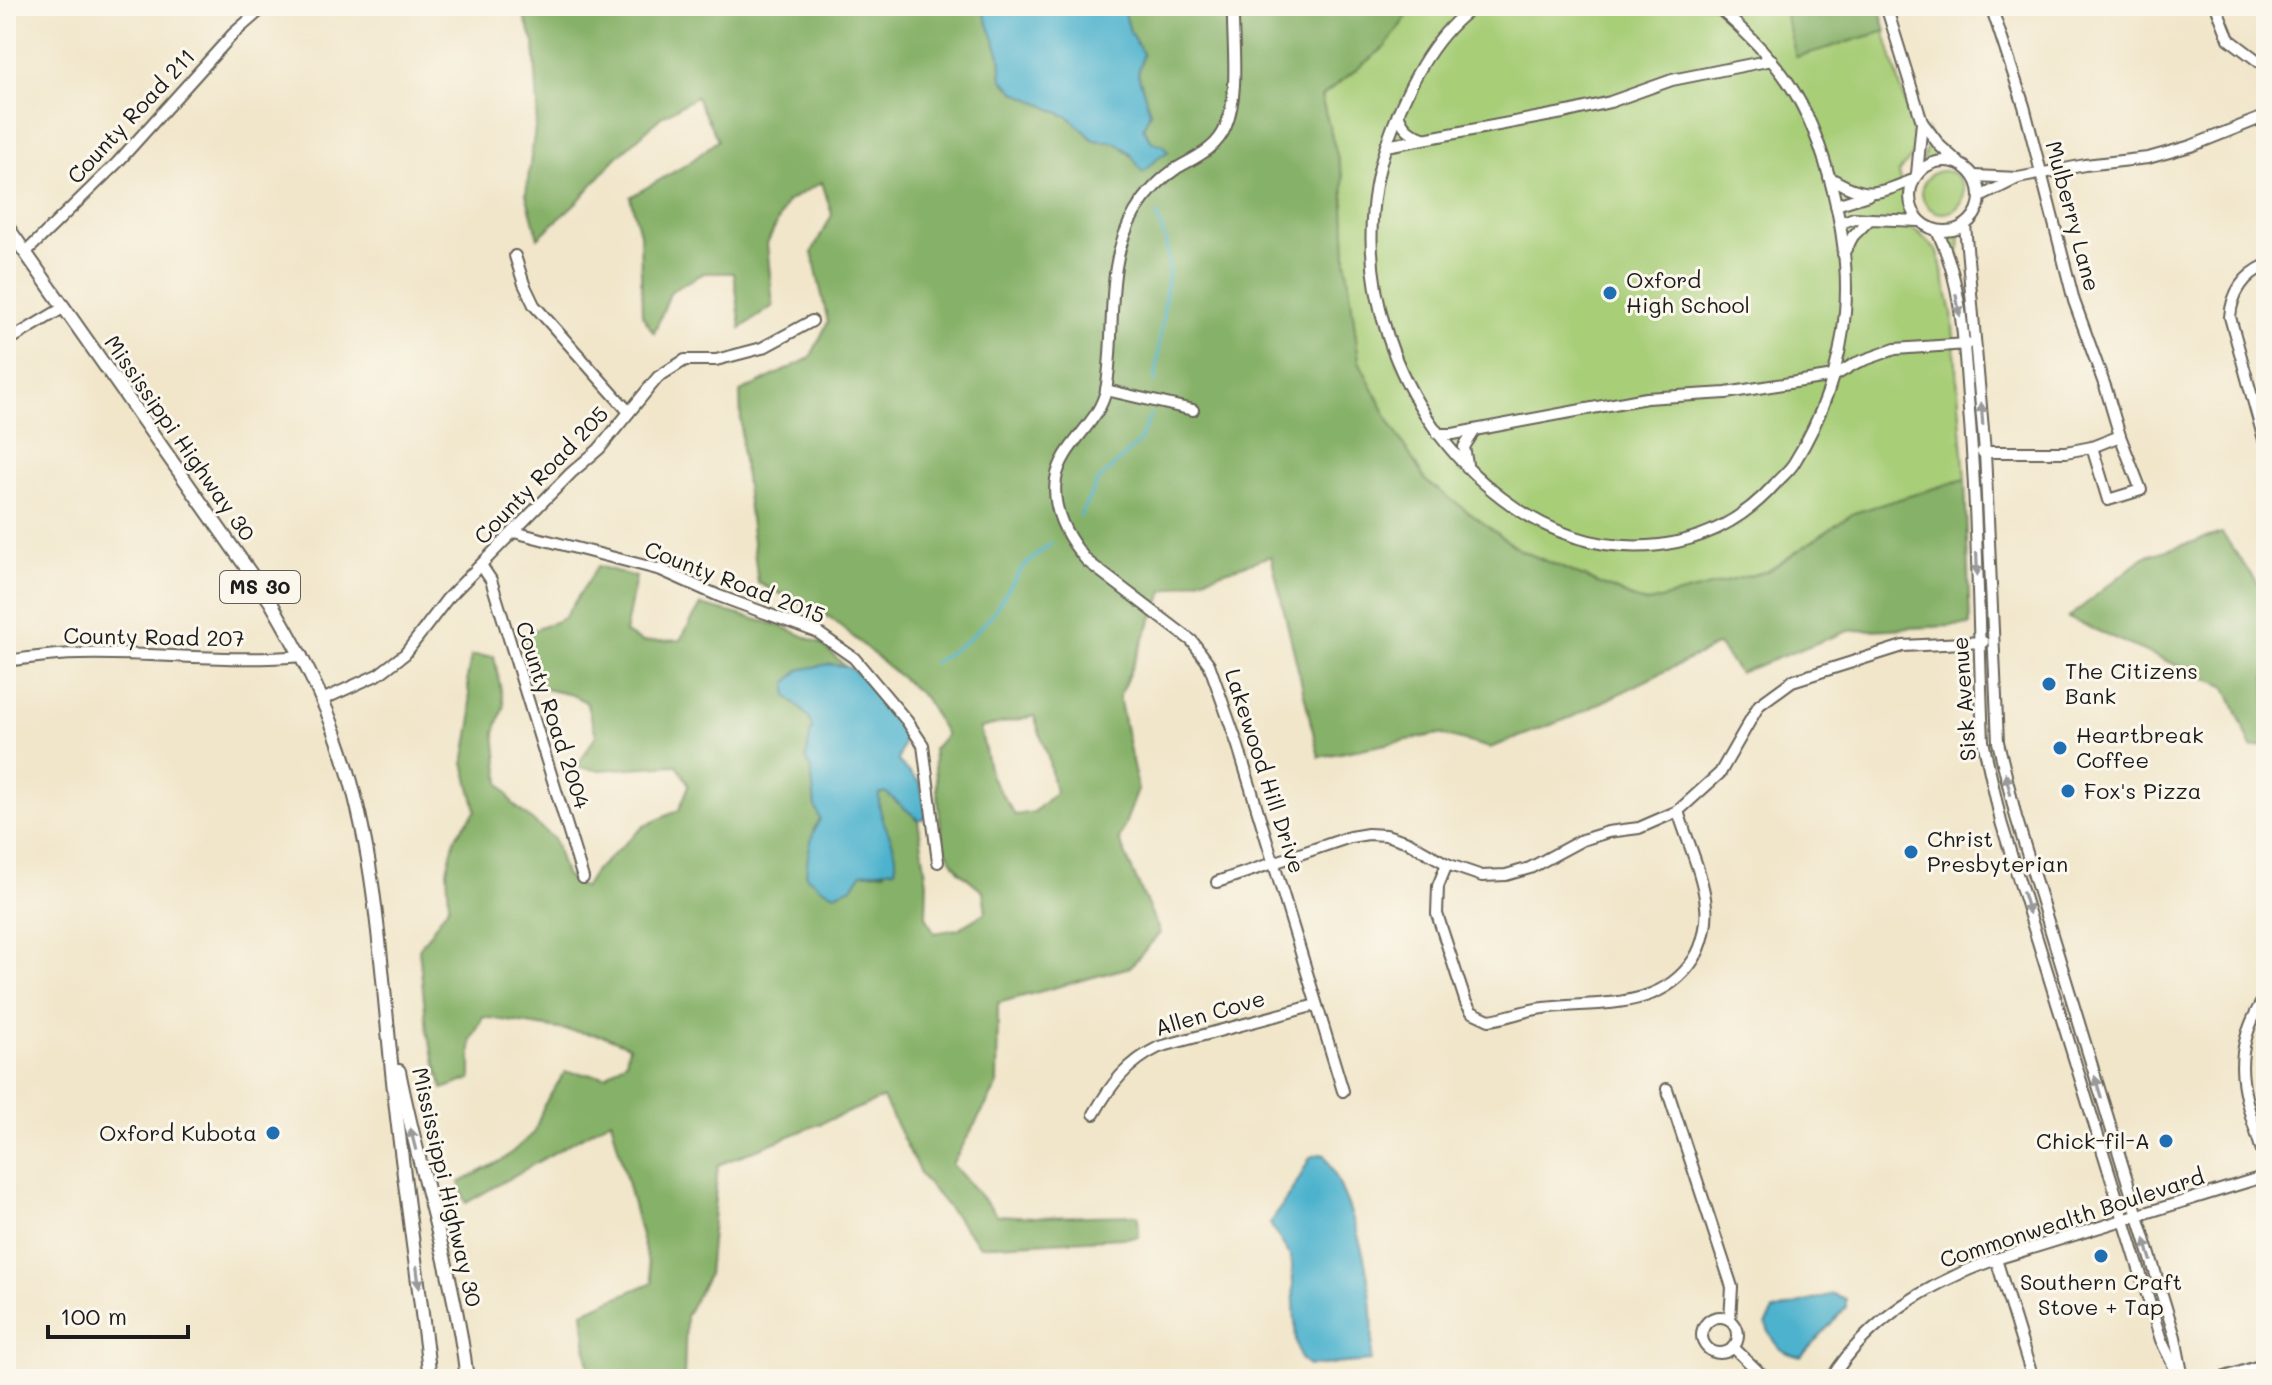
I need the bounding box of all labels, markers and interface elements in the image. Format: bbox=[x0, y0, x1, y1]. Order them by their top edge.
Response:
street label: County Road 211 bbox=[60, 42, 201, 190]
street label: Mulberry Lane bbox=[2039, 138, 2107, 294]
place label: Oxford High School bbox=[1626, 265, 1750, 319]
marker: Oxford High School bbox=[1601, 284, 1619, 302]
one-way arrow bbox=[1952, 293, 1964, 318]
street label: Mississippi Highway 30 bbox=[98, 329, 262, 546]
street label: County Road 205 bbox=[467, 399, 614, 550]
one-way arrow bbox=[1975, 401, 1988, 426]
street label: County Road 2015 bbox=[641, 534, 830, 629]
one-way arrow bbox=[1971, 552, 1984, 577]
road number: MS 30 bbox=[220, 571, 300, 603]
street label: County Road 2004 bbox=[510, 617, 597, 812]
street label: County Road 207 bbox=[63, 620, 245, 653]
street label: Sisk Avenue bbox=[1945, 636, 1982, 762]
place label: The Citizens Bank bbox=[2065, 656, 2198, 710]
street label: Lakewood Hill Drive bbox=[1219, 665, 1312, 877]
marker: The Citizens Bank bbox=[2040, 675, 2058, 693]
place label: Heartbreak Coffee bbox=[2076, 720, 2204, 774]
marker: Heartbreak Coffee bbox=[2051, 739, 2069, 757]
one-way arrow bbox=[2001, 772, 2013, 797]
place label: Fox's Pizza bbox=[2084, 776, 2201, 805]
marker: Fox's Pizza bbox=[2059, 782, 2077, 800]
place label: Christ Presbyterian bbox=[1927, 824, 2068, 878]
marker: Christ Presbyterian bbox=[1902, 843, 1920, 861]
one-way arrow bbox=[2020, 891, 2033, 915]
street label: Allen Cove bbox=[1151, 983, 1268, 1042]
street label: Mississippi Highway 30 bbox=[406, 1064, 489, 1309]
one-way arrow bbox=[2091, 1075, 2104, 1099]
place label: Oxford Kubota bbox=[99, 1118, 257, 1147]
marker: Oxford Kubota bbox=[264, 1124, 282, 1142]
place label: Chick-fil-A bbox=[2036, 1126, 2150, 1155]
one-way arrow bbox=[407, 1127, 419, 1152]
marker: Chick-fil-A bbox=[2157, 1132, 2175, 1150]
street label: Commonwealth Boulevard bbox=[1936, 1161, 2208, 1274]
one-way arrow bbox=[2141, 1237, 2154, 1261]
marker: Southern Craft Stove + Tap bbox=[2092, 1247, 2110, 1265]
one-way arrow bbox=[412, 1265, 425, 1290]
place label: Southern Craft Stove + Tap bbox=[2020, 1267, 2182, 1321]
scale bar bbox=[48, 1289, 188, 1339]
text: 100 m bbox=[60, 1300, 127, 1331]

